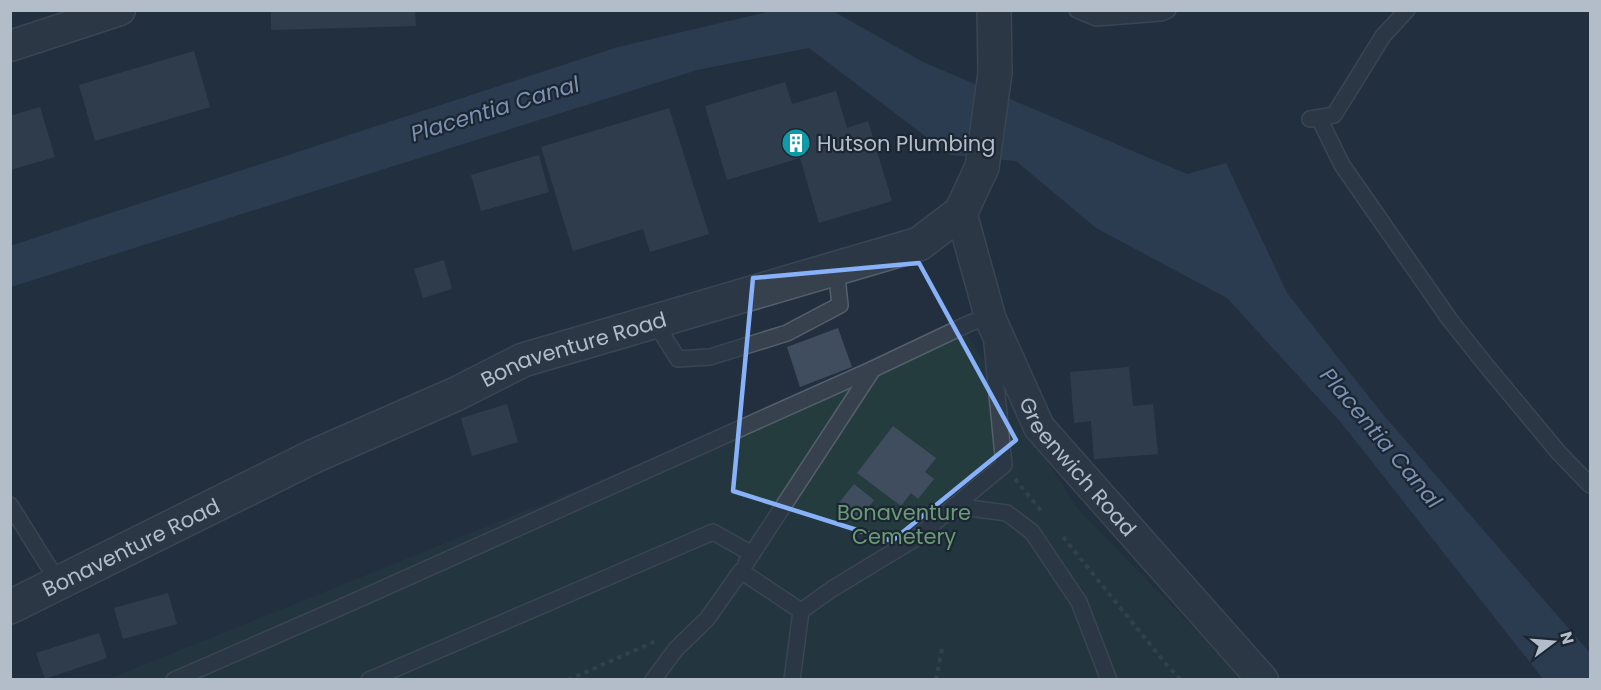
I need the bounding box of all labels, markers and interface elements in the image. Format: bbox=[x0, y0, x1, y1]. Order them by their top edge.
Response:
water label: Placentia Canal bbox=[407, 68, 584, 149]
building icon: Hutson Plumbing bbox=[780, 127, 812, 159]
place label: Hutson Plumbing bbox=[817, 129, 995, 158]
street label: Bonaventure Road bbox=[476, 304, 670, 394]
water label: Placentia Canal bbox=[1313, 361, 1450, 516]
street label: Greenwich Road bbox=[1013, 392, 1143, 542]
street label: Bonaventure Road bbox=[37, 491, 224, 603]
park label: Bonaventure Cemetery bbox=[837, 498, 971, 551]
north arrow bbox=[1523, 612, 1583, 672]
text: N bbox=[1554, 629, 1580, 647]

